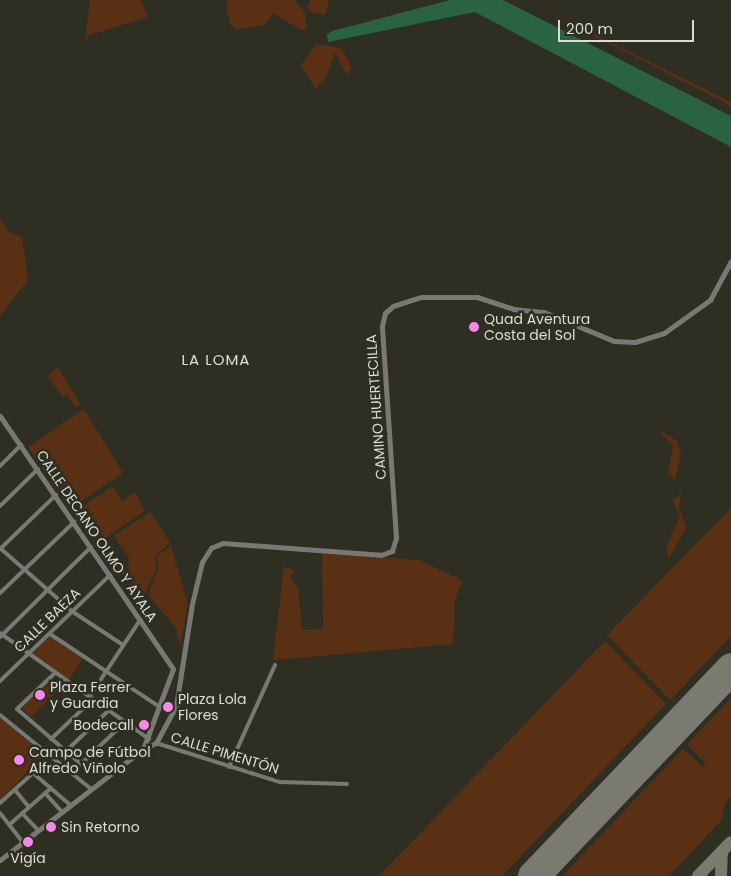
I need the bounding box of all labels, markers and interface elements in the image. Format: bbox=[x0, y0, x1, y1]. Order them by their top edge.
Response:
scale bar bbox=[561, 10, 697, 42]
text: 200 m bbox=[566, 18, 613, 39]
place label: Quad Aventura Costa del Sol bbox=[484, 311, 590, 344]
marker: Quad Aventura Costa del Sol bbox=[468, 321, 480, 333]
street label: CAMINO HUERTECILLA bbox=[363, 334, 389, 480]
district label: LA LOMA bbox=[181, 351, 251, 369]
street label: CALLE DECANO OLMO Y AYALA bbox=[33, 447, 161, 625]
street label: CALLE BAEZA bbox=[10, 584, 84, 656]
place label: Plaza Ferrer y Guardia bbox=[50, 679, 131, 712]
marker: Plaza Ferrer y Guardia bbox=[34, 689, 46, 701]
place label: Plaza Lola Flores bbox=[178, 691, 247, 724]
marker: Plaza Lola Flores bbox=[162, 701, 174, 713]
place label: Bodecall bbox=[73, 717, 134, 733]
marker: Bodecall bbox=[138, 719, 150, 731]
street label: CALLE PIMENTÓN bbox=[169, 729, 281, 777]
place label: Campo de Fútbol Alfredo Viñolo bbox=[29, 744, 151, 776]
marker: Campo de Fútbol Alfredo Viñolo bbox=[13, 754, 25, 766]
place label: Sin Retorno bbox=[61, 819, 140, 835]
marker: Sin Retorno bbox=[45, 821, 57, 833]
marker: Vigía bbox=[22, 836, 34, 848]
place label: Vigía bbox=[10, 850, 46, 866]

